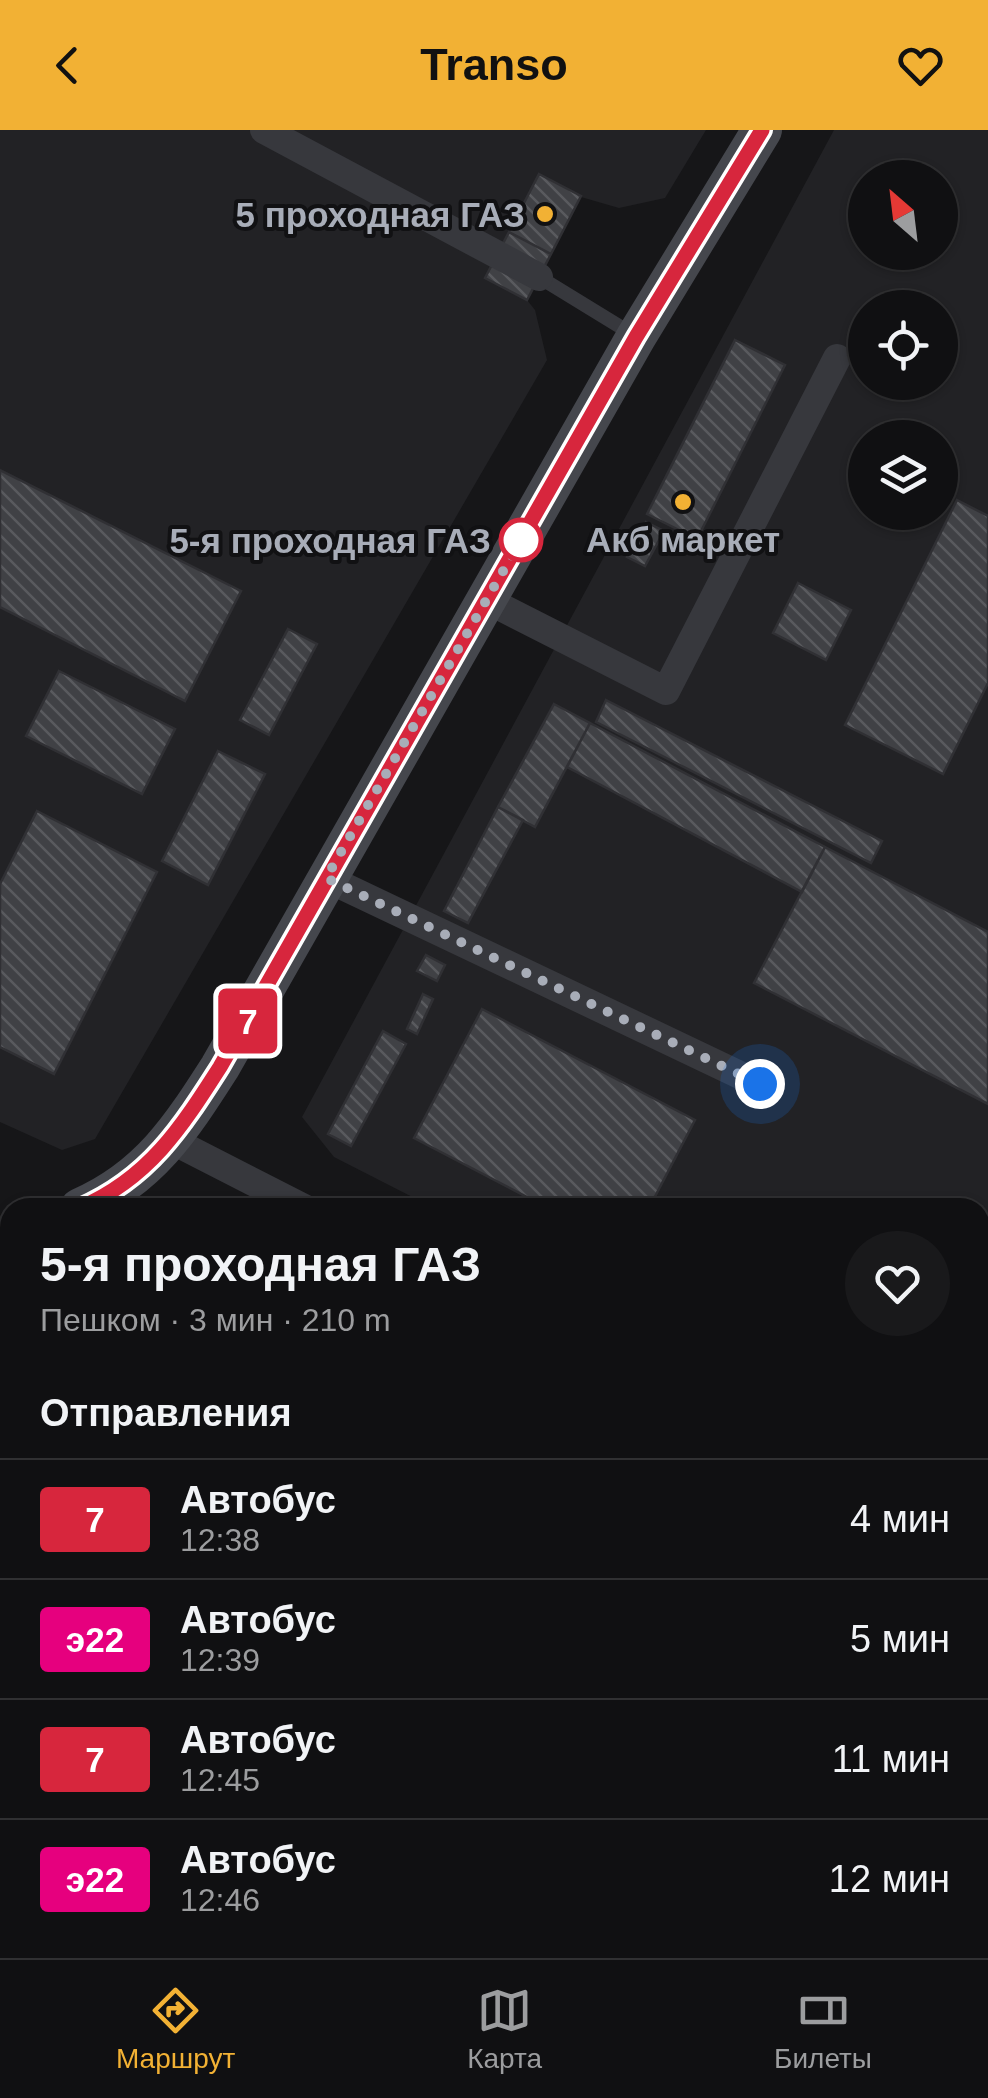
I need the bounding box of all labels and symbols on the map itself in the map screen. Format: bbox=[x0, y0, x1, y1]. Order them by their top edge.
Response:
north arrow bbox=[848, 160, 958, 270]
place label: 5 проходная ГАЗ bbox=[235, 195, 525, 234]
marker: 5 проходная ГАЗ bbox=[534, 203, 556, 225]
marker: Акб маркет bbox=[672, 491, 694, 513]
marker: 5-я проходная ГАЗ bbox=[500, 519, 542, 561]
place label: Акб маркет bbox=[586, 520, 780, 559]
place label: 5-я проходная ГАЗ bbox=[169, 521, 491, 560]
line badge: 7 bbox=[216, 988, 280, 1054]
your location bbox=[735, 1059, 785, 1109]

